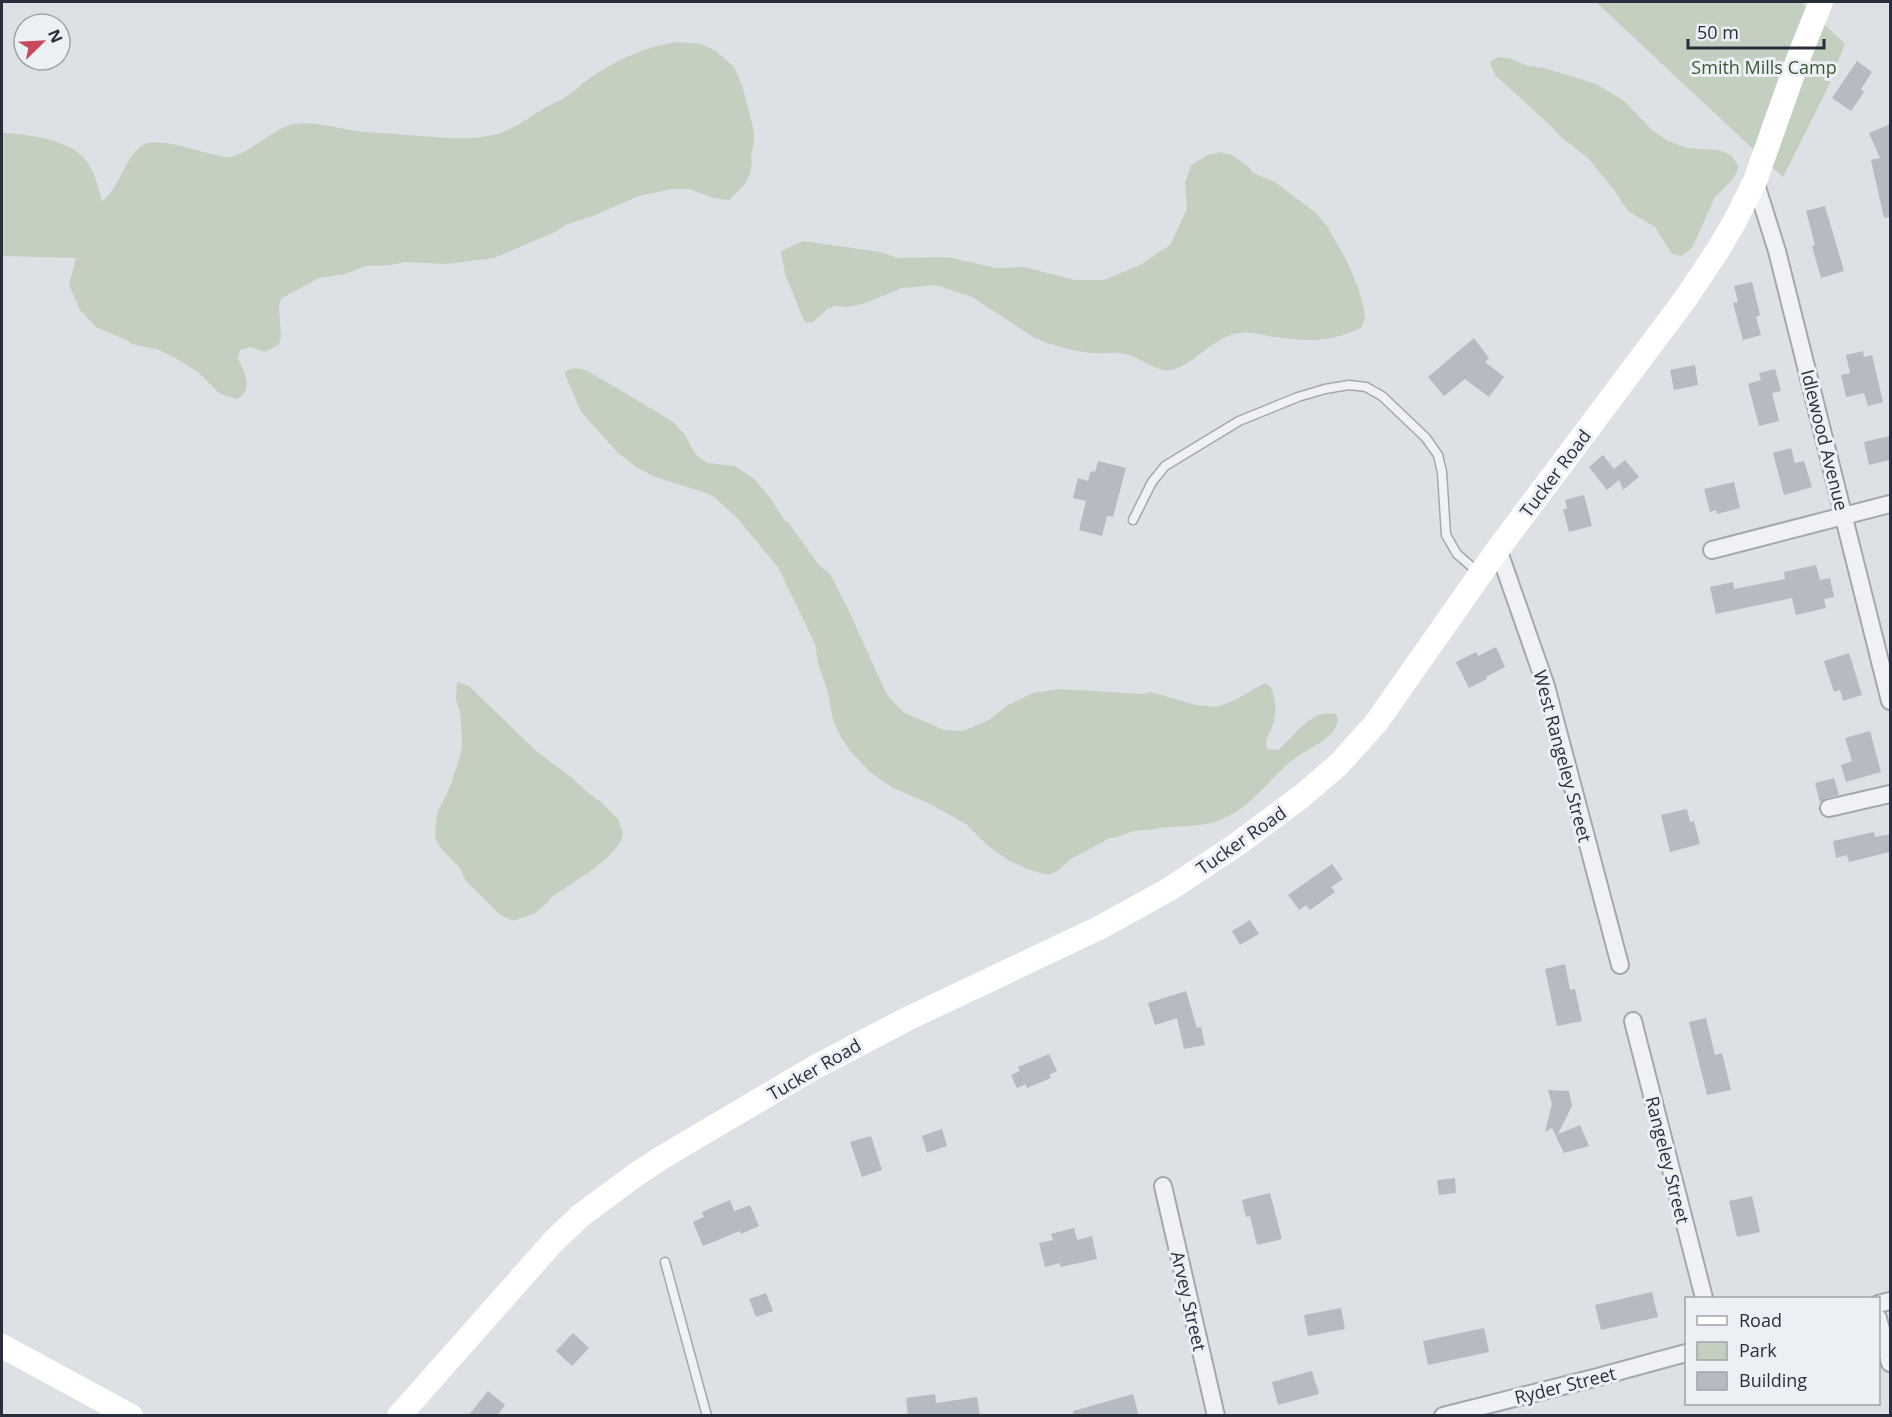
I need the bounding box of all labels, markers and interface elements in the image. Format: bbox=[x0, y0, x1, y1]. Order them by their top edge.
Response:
north arrow bbox=[12, 12, 72, 72]
scale bar bbox=[1688, 12, 1824, 50]
text: 50 m bbox=[1697, 20, 1739, 44]
text: N bbox=[43, 25, 68, 46]
park label: Smith Mills Camp bbox=[1691, 55, 1837, 79]
street label: Idlewood Avenue bbox=[1796, 367, 1854, 513]
street label: Tucker Road bbox=[1514, 424, 1596, 522]
street label: West Rangeley Street bbox=[1528, 667, 1598, 845]
street label: Tucker Road bbox=[1191, 800, 1291, 880]
street label: Tucker Road bbox=[763, 1033, 865, 1105]
street label: Rangeley Street bbox=[1641, 1094, 1695, 1226]
street label: Arvey Street bbox=[1166, 1249, 1212, 1353]
legend bbox=[1685, 1297, 1880, 1405]
text: Road bbox=[1739, 1308, 1782, 1332]
text: Park bbox=[1739, 1338, 1777, 1362]
street label: Ryder Street bbox=[1512, 1361, 1618, 1409]
text: Building bbox=[1739, 1368, 1807, 1392]

